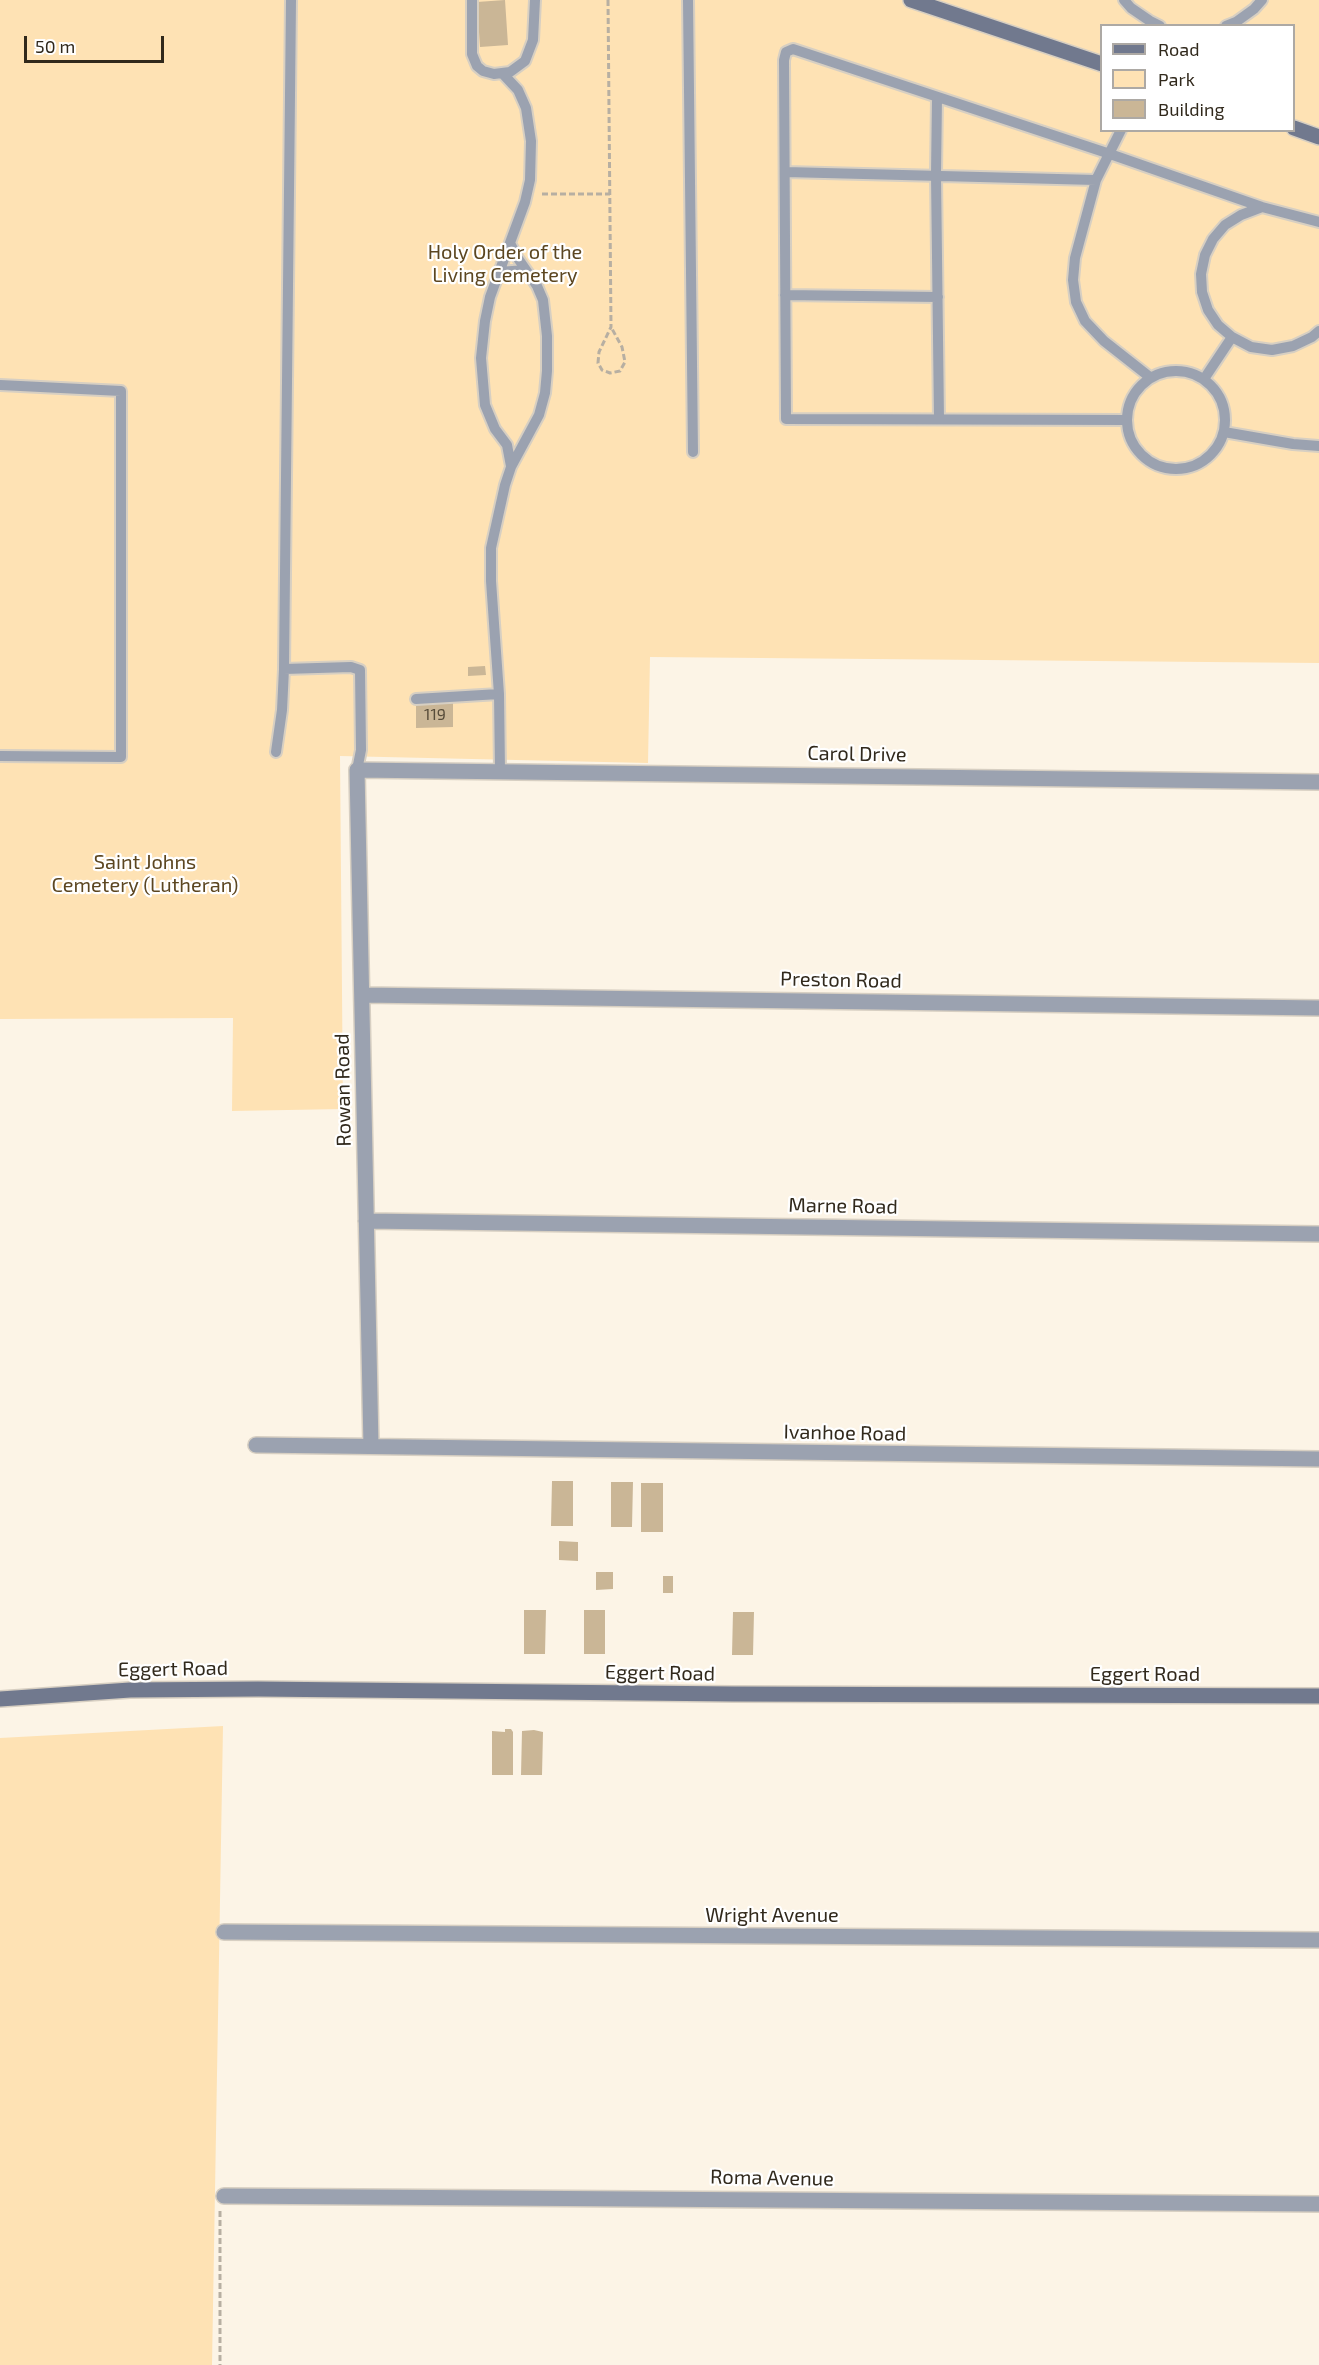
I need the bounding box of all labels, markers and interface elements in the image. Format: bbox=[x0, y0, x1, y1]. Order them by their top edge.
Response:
scale bar bbox=[27, 24, 166, 62]
legend bbox=[1100, 24, 1295, 132]
text: 50 m bbox=[35, 35, 75, 57]
text: Road bbox=[1158, 38, 1199, 60]
text: Park bbox=[1158, 68, 1195, 90]
text: Building bbox=[1158, 98, 1225, 120]
park label: Holy Order of the Living Cemetery bbox=[428, 240, 582, 287]
house number: 119 bbox=[424, 705, 446, 725]
street label: Carol Drive bbox=[807, 741, 907, 767]
park label: Saint Johns Cemetery (Lutheran) bbox=[51, 850, 239, 897]
street label: Preston Road bbox=[780, 967, 902, 993]
street label: Rowan Road bbox=[330, 1033, 356, 1147]
street label: Marne Road bbox=[788, 1193, 898, 1219]
street label: Ivanhoe Road bbox=[784, 1420, 906, 1446]
street label: Eggert Road bbox=[118, 1656, 228, 1682]
street label: Eggert Road bbox=[605, 1660, 715, 1686]
street label: Eggert Road bbox=[1090, 1662, 1200, 1686]
street label: Wright Avenue bbox=[705, 1903, 839, 1927]
street label: Roma Avenue bbox=[710, 2165, 834, 2191]

